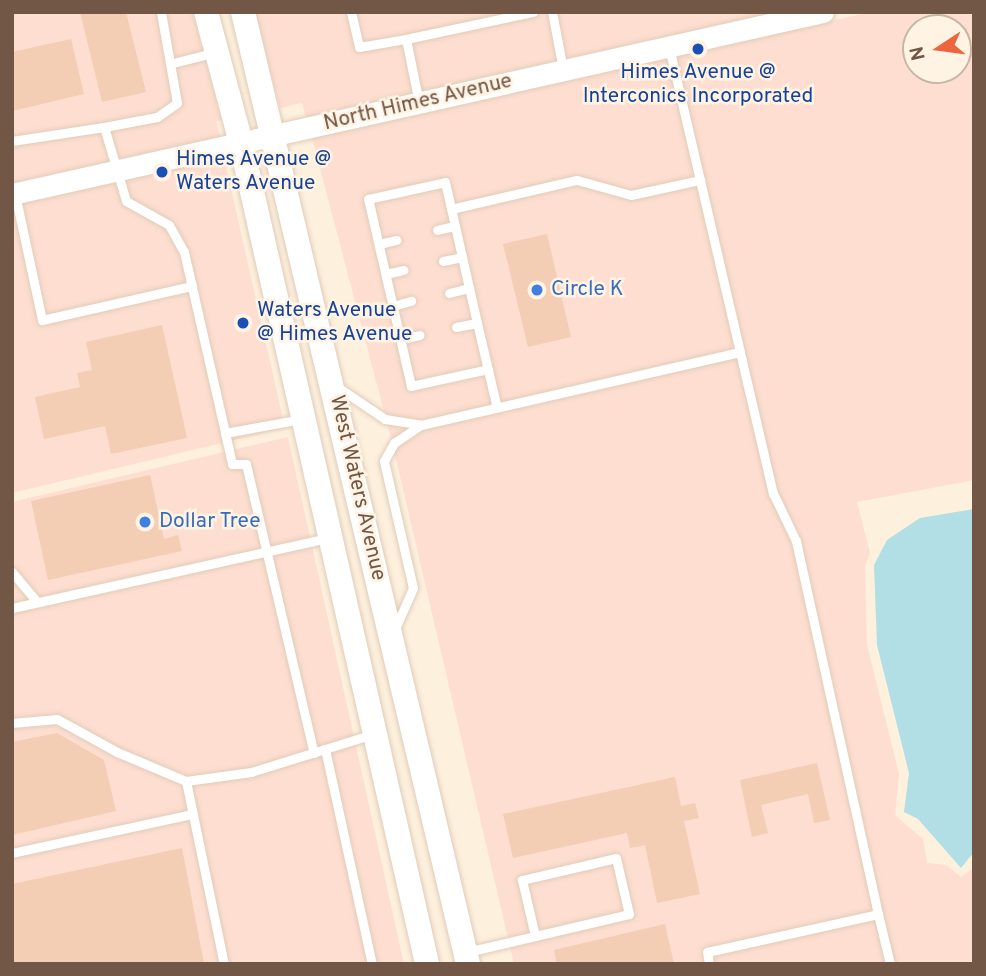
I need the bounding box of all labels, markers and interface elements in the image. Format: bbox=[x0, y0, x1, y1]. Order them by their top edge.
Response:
north arrow bbox=[902, 14, 972, 84]
marker: Himes Avenue @ Interconics Incorporated bbox=[690, 41, 706, 57]
text: N bbox=[905, 44, 932, 63]
place label: Himes Avenue @ Interconics Incorporated bbox=[583, 60, 813, 110]
street label: North Himes Avenue bbox=[321, 69, 515, 137]
place label: Himes Avenue @ Waters Avenue bbox=[176, 147, 332, 197]
marker: Himes Avenue @ Waters Avenue bbox=[154, 164, 170, 180]
place label: Circle K bbox=[551, 277, 624, 303]
marker: Circle K bbox=[529, 282, 545, 298]
place label: Waters Avenue @ Himes Avenue bbox=[257, 298, 413, 348]
marker: Waters Avenue @ Himes Avenue bbox=[235, 315, 251, 331]
street label: West Waters Avenue bbox=[323, 392, 391, 584]
place label: Dollar Tree bbox=[159, 509, 261, 535]
marker: Dollar Tree bbox=[137, 514, 153, 530]

